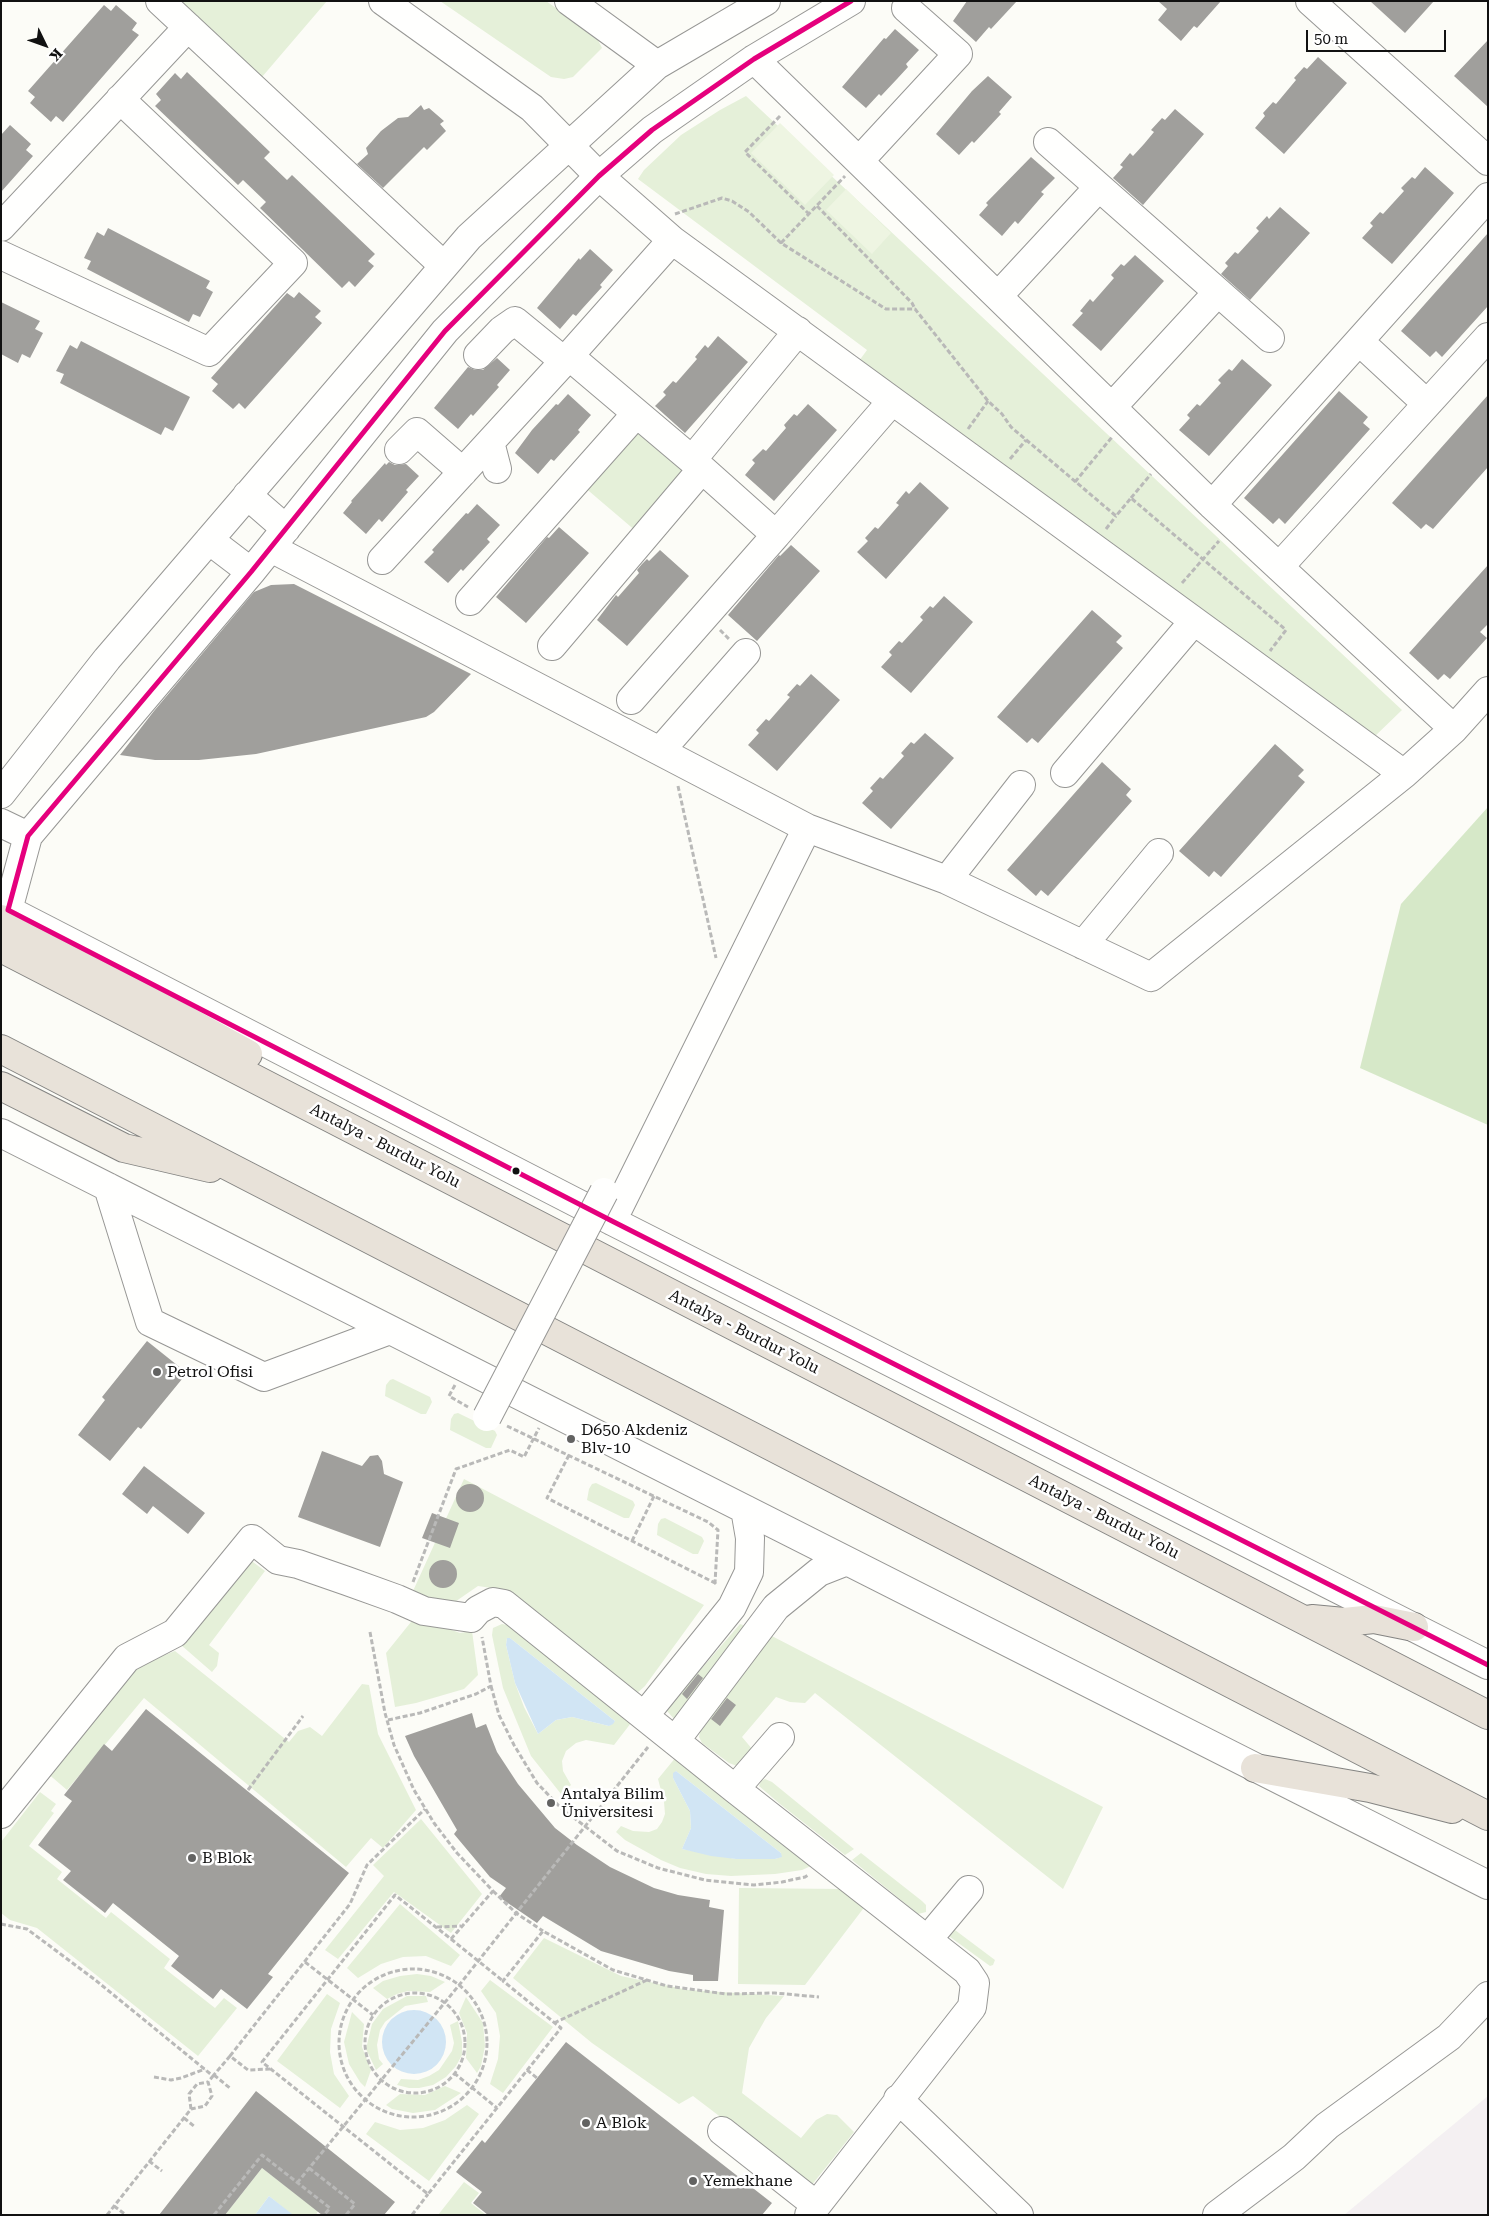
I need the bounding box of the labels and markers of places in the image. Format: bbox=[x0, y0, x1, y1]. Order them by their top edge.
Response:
unlabelled marker bbox=[511, 1166, 521, 1176]
place label: Petrol Ofisi bbox=[167, 1362, 253, 1382]
marker: Petrol Ofisi bbox=[151, 1366, 163, 1378]
place label: D650 Akdeniz Blv-10 bbox=[581, 1420, 687, 1458]
marker: D650 Akdeniz Blv-10 bbox=[565, 1433, 577, 1445]
place label: Antalya Bilim Üniversitesi bbox=[561, 1784, 664, 1822]
marker: Antalya Bilim Üniversitesi bbox=[545, 1797, 557, 1809]
place label: B Blok bbox=[202, 1848, 252, 1868]
marker: B Blok bbox=[186, 1852, 198, 1864]
place label: A Blok bbox=[596, 2113, 647, 2133]
marker: A Blok bbox=[580, 2117, 592, 2129]
place label: Yemekhane bbox=[703, 2171, 793, 2191]
marker: Yemekhane bbox=[687, 2175, 699, 2187]

